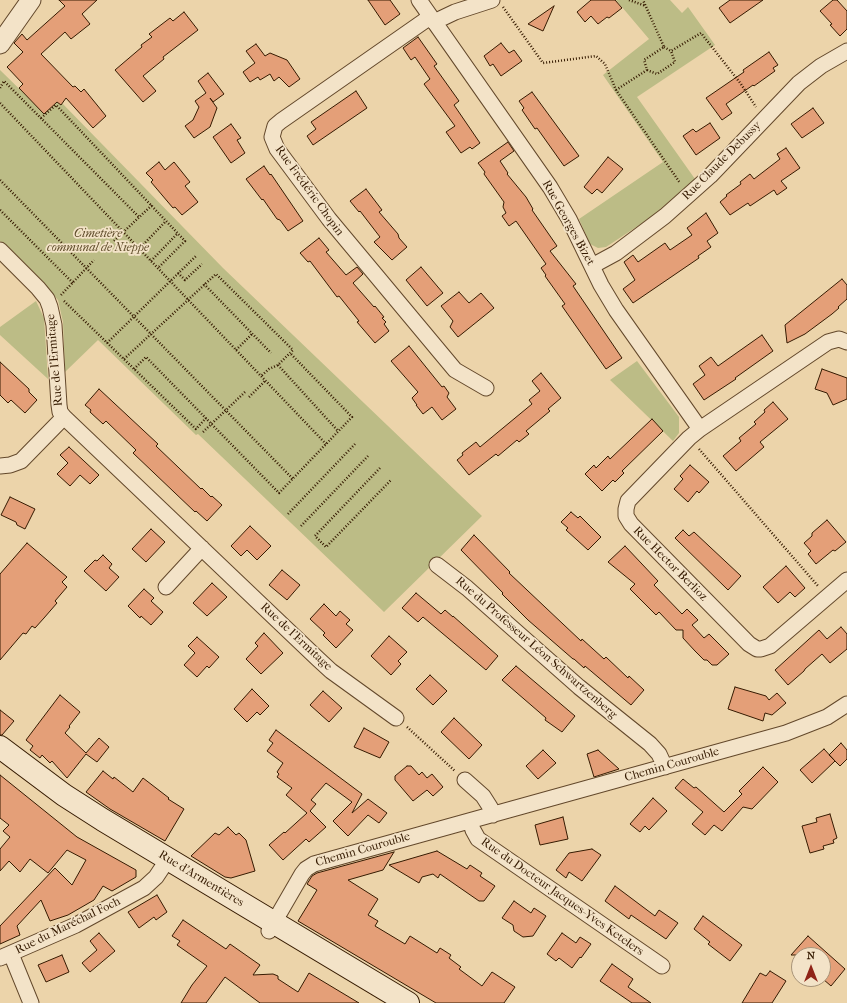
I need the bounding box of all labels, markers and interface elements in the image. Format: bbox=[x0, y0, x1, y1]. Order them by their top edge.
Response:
street label: Rue Claude Debussy bbox=[680, 119, 764, 203]
street label: Rue Frédéric Chopin bbox=[271, 143, 347, 239]
street label: Rue Georges Bizet bbox=[539, 178, 597, 268]
park label: Cimetière communal de Nieppe bbox=[47, 227, 149, 255]
street label: Rue de l'Ermitage bbox=[44, 313, 66, 407]
street label: Rue Hector Berlioz bbox=[630, 524, 710, 604]
street label: Rue du Professeur Léon Schwartzenberg bbox=[452, 574, 620, 722]
street label: Rue de l'Ermitage bbox=[257, 600, 335, 674]
street label: Chemin Courouble bbox=[623, 745, 721, 785]
street label: Chemin Courouble bbox=[314, 830, 412, 870]
street label: Rue du Docteur Jacques-Yves Ketelers bbox=[478, 835, 646, 959]
street label: Rue d'Armentières bbox=[156, 848, 246, 910]
street label: Rue du Maréchal Foch bbox=[13, 894, 123, 958]
north arrow bbox=[791, 947, 831, 987]
text: N bbox=[807, 949, 815, 962]

